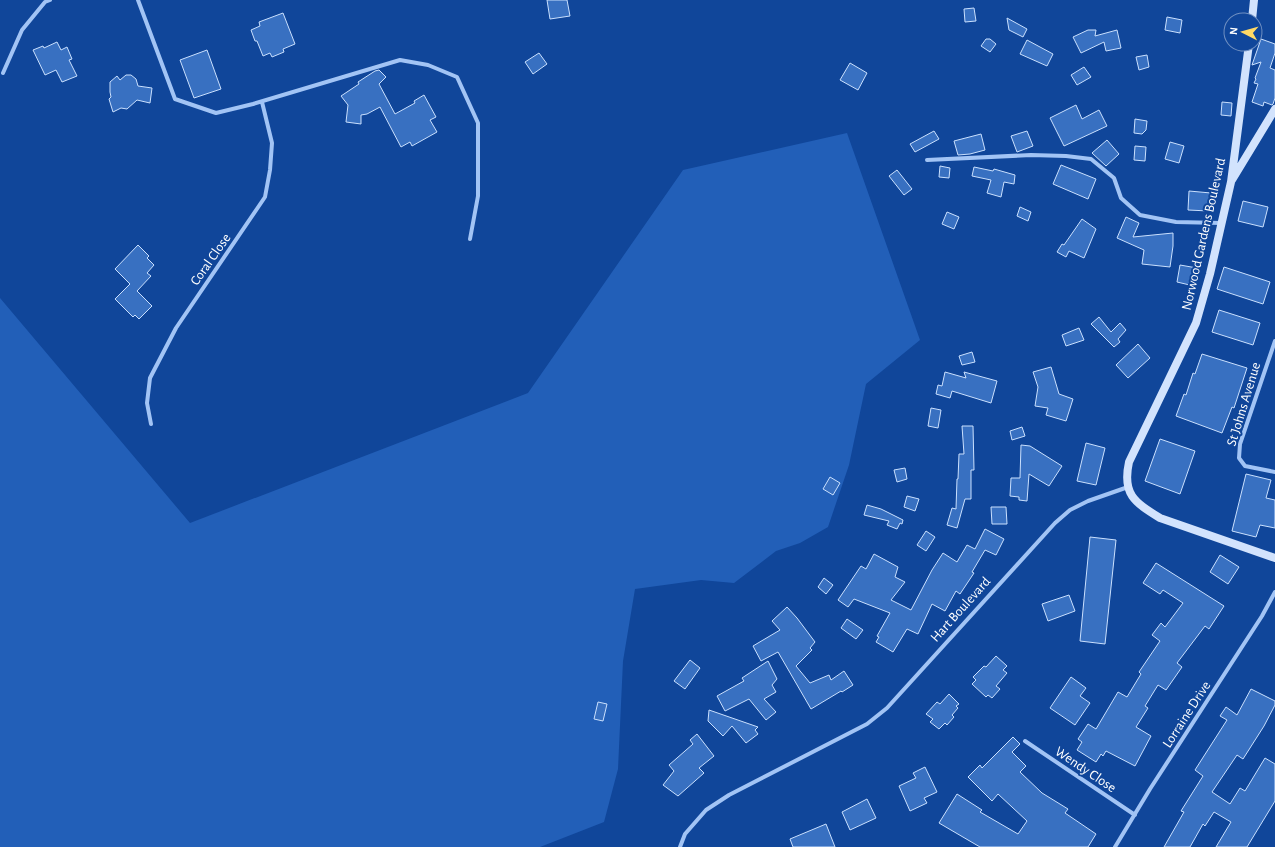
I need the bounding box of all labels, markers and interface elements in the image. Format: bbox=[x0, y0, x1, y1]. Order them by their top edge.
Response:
north arrow bbox=[1223, 12, 1263, 52]
text: N bbox=[1228, 27, 1239, 35]
street label: Norwood Gardens Boulevard bbox=[1180, 157, 1228, 312]
street label: Coral Close bbox=[188, 231, 234, 288]
street label: St Johns Avenue bbox=[1225, 361, 1263, 448]
street label: Hart Boulevard bbox=[928, 575, 993, 645]
street label: Lorraine Drive bbox=[1160, 679, 1213, 750]
street label: Wendy Close bbox=[1052, 744, 1119, 795]

